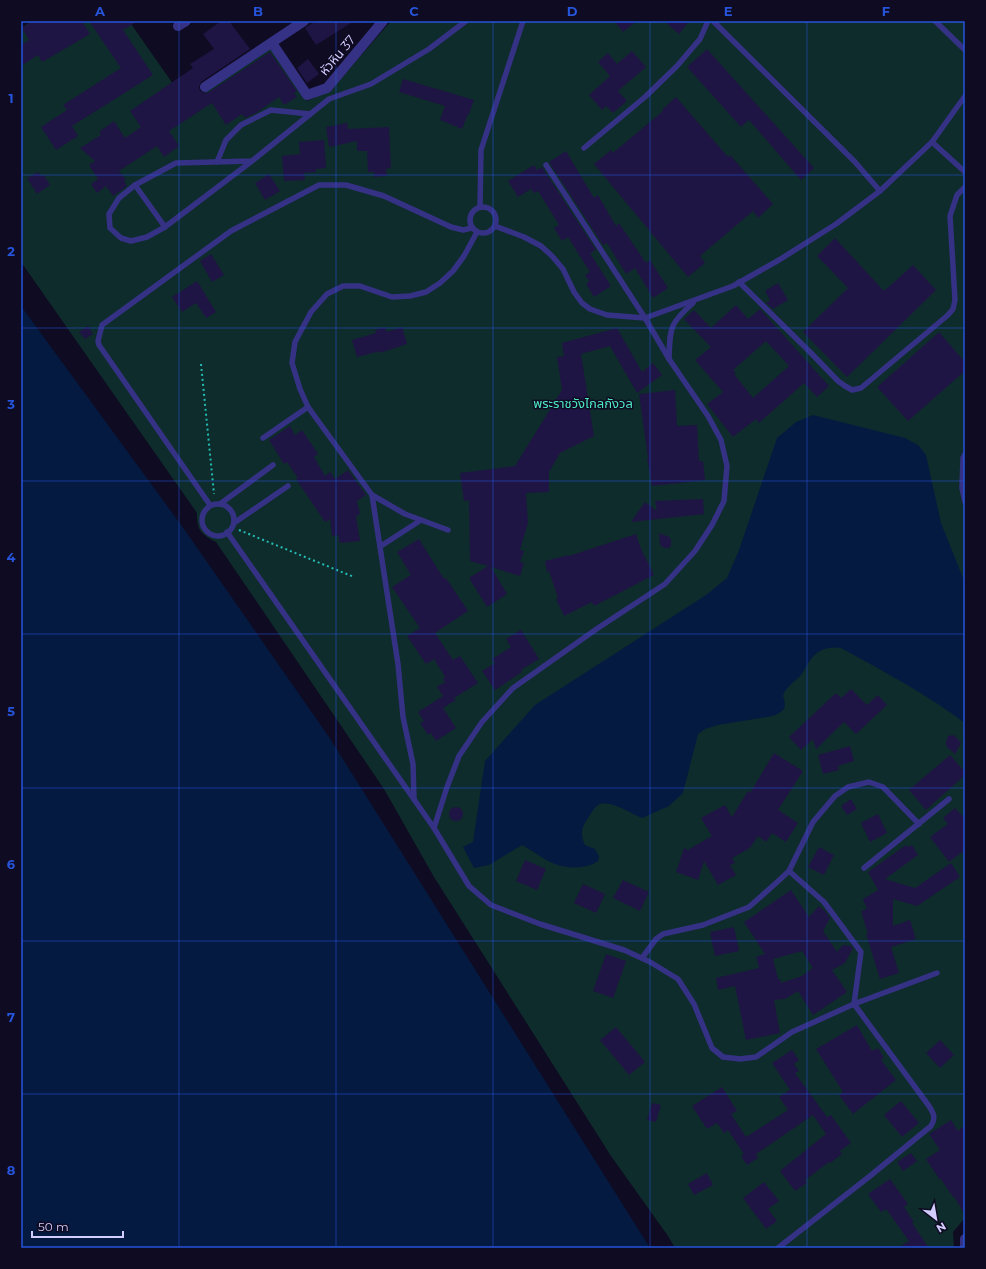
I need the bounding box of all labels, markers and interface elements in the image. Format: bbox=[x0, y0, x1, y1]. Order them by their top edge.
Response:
text: A bbox=[94, 3, 106, 19]
text: B bbox=[253, 3, 263, 19]
text: C bbox=[409, 3, 419, 19]
text: D bbox=[567, 3, 578, 19]
text: E bbox=[724, 3, 733, 19]
text: F bbox=[882, 3, 890, 19]
street label: หัวหิน 37 bbox=[315, 31, 359, 78]
text: 1 bbox=[8, 90, 14, 106]
text: 2 bbox=[7, 243, 15, 259]
park label: พระราชวังไกลกังวล bbox=[533, 395, 633, 411]
text: 3 bbox=[6, 396, 15, 412]
text: 4 bbox=[7, 549, 16, 565]
text: 5 bbox=[7, 703, 15, 719]
text: 6 bbox=[7, 856, 16, 872]
text: 7 bbox=[7, 1009, 15, 1025]
text: 8 bbox=[7, 1162, 16, 1178]
north arrow bbox=[916, 1199, 956, 1239]
scale bar bbox=[32, 1213, 123, 1239]
text: 50 m bbox=[38, 1219, 69, 1234]
text: N bbox=[934, 1219, 949, 1236]

